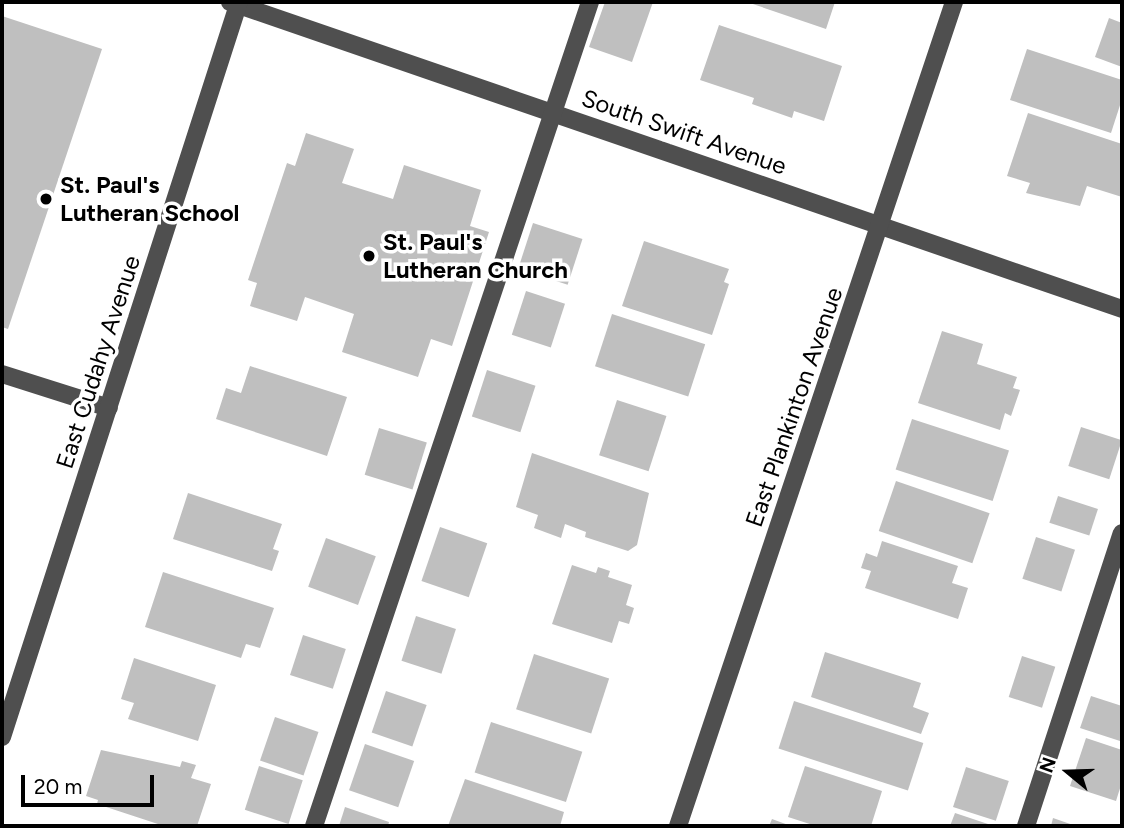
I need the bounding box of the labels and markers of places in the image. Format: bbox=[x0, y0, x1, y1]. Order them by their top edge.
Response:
place label: St. Paul's Lutheran School bbox=[60, 171, 240, 227]
marker: St. Paul's Lutheran School bbox=[38, 191, 54, 207]
place label: St. Paul's Lutheran Church bbox=[383, 228, 568, 284]
marker: St. Paul's Lutheran Church bbox=[361, 248, 377, 264]

